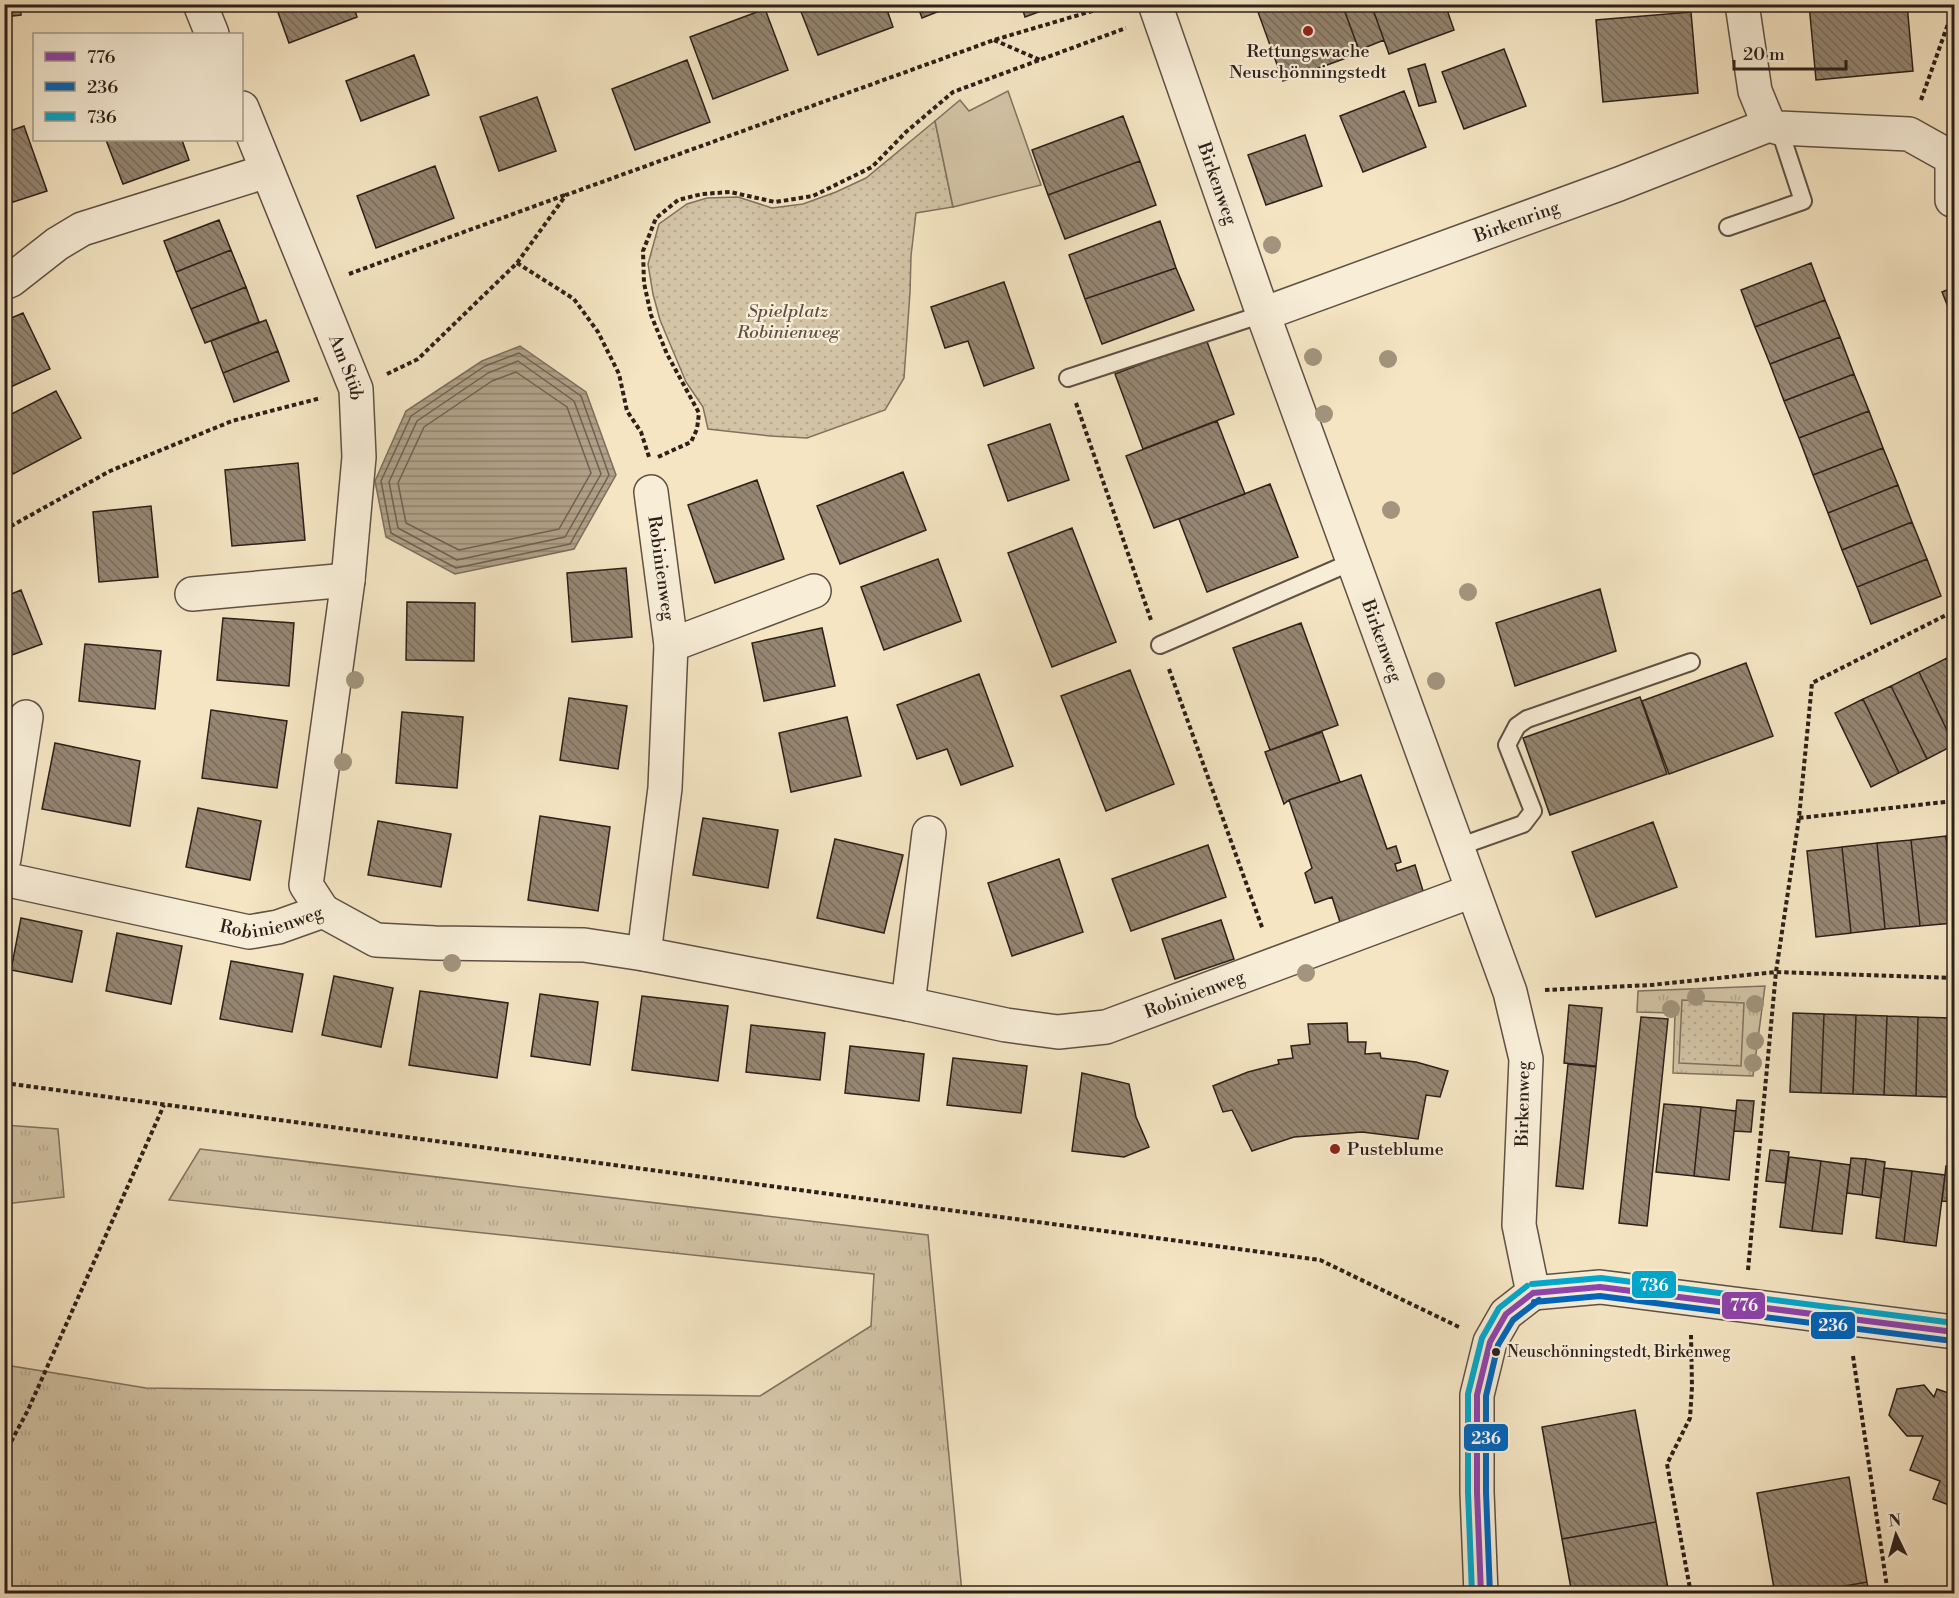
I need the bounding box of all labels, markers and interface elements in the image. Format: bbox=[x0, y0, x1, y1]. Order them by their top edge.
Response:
marker: Rettungswache Neuschönningstedt bbox=[1301, 24, 1315, 38]
legend bbox=[33, 33, 243, 141]
scale bar bbox=[1734, 33, 1846, 71]
place label: Rettungswache Neuschönningstedt bbox=[1229, 40, 1387, 84]
text: 20 m bbox=[1743, 43, 1785, 66]
text: 776 bbox=[87, 46, 116, 69]
text: 236 bbox=[87, 76, 118, 99]
text: 736 bbox=[87, 106, 117, 129]
street label: Birkenweg bbox=[1192, 138, 1243, 228]
street label: Birkenring bbox=[1470, 195, 1563, 248]
park label: Spielplatz Robinienweg bbox=[736, 300, 840, 344]
street label: Am Stüb bbox=[323, 330, 368, 401]
street label: Robinienweg bbox=[642, 514, 680, 623]
street label: Birkenweg bbox=[1356, 595, 1408, 686]
street label: Robinienweg bbox=[218, 900, 327, 944]
street label: Robinienweg bbox=[1141, 965, 1249, 1023]
street label: Birkenweg bbox=[1511, 1060, 1535, 1148]
place label: Pusteblume bbox=[1347, 1138, 1444, 1161]
marker: Pusteblume bbox=[1328, 1142, 1342, 1156]
line badge: 736 bbox=[1631, 1270, 1677, 1299]
text: 736 bbox=[1640, 1276, 1668, 1296]
line badge: 776 bbox=[1721, 1291, 1766, 1320]
text: 776 bbox=[1730, 1296, 1758, 1316]
line badge: 236 bbox=[1810, 1311, 1856, 1340]
text: 236 bbox=[1818, 1316, 1848, 1336]
place label: Neuschönningstedt, Birkenweg bbox=[1507, 1342, 1731, 1362]
marker: Neuschönningstedt, Birkenweg bbox=[1490, 1346, 1502, 1358]
line badge: 236 bbox=[1463, 1423, 1509, 1452]
text: 236 bbox=[1471, 1429, 1501, 1449]
north arrow bbox=[1866, 1505, 1926, 1565]
text: N bbox=[1888, 1511, 1902, 1532]

